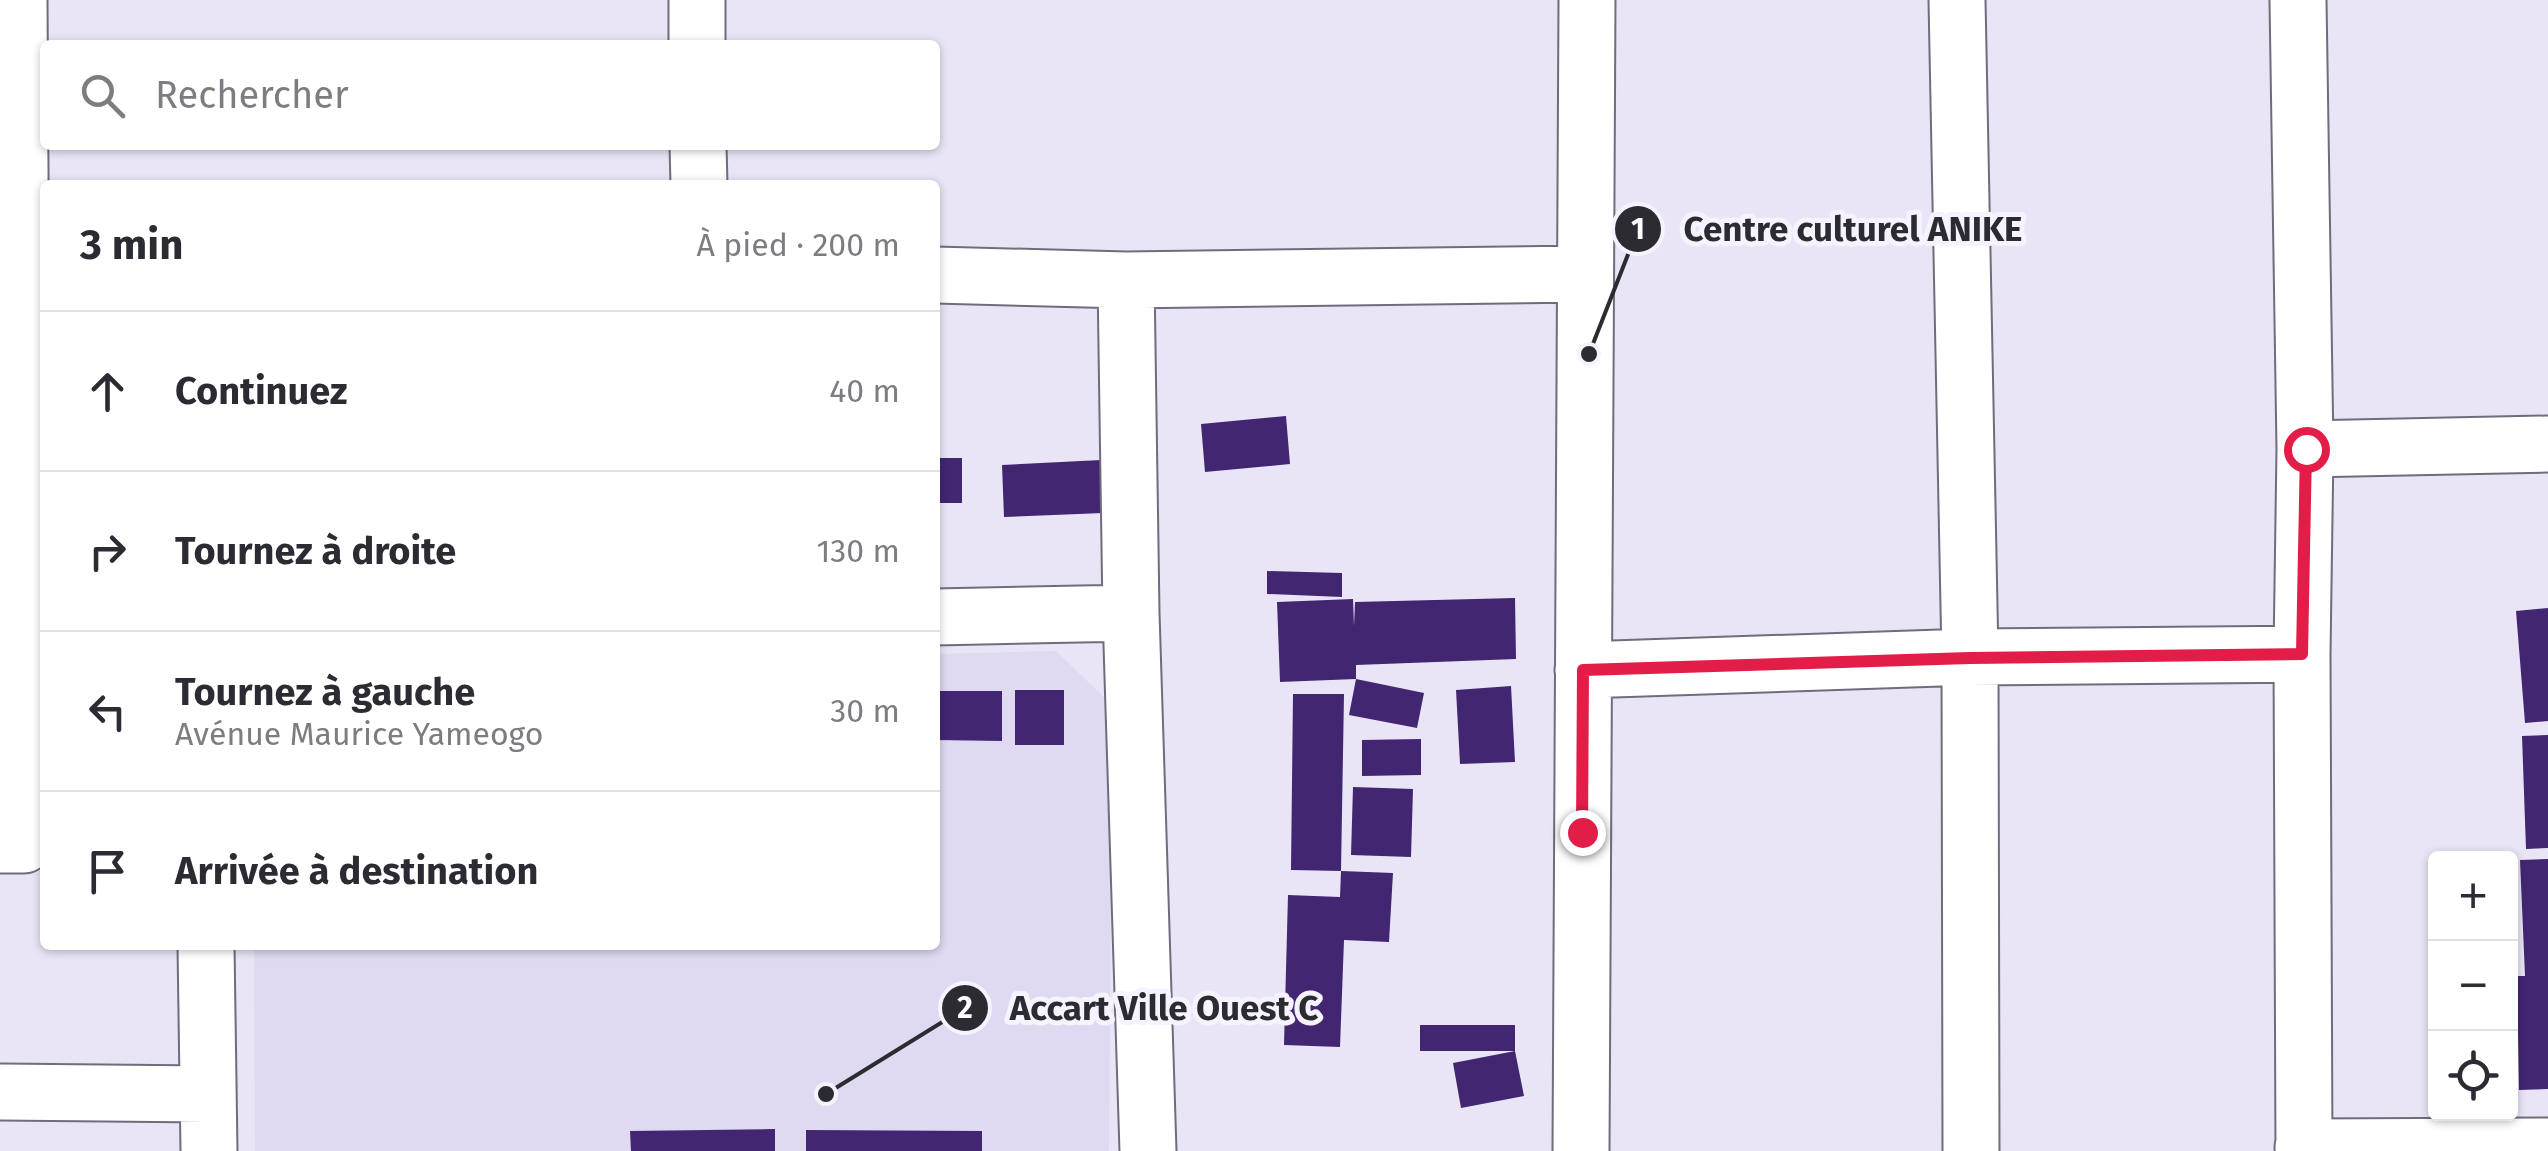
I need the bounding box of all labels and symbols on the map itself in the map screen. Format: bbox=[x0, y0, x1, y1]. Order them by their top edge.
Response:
callout: Centre culturel ANIKE bbox=[1613, 196, 2042, 261]
text: Centre culturel ANIKE bbox=[1683, 208, 2023, 250]
text: 1 bbox=[1631, 211, 1645, 247]
route start bbox=[2284, 427, 2330, 473]
route end bbox=[1560, 810, 1606, 856]
callout: Accart Ville Ouest C bbox=[940, 975, 1338, 1040]
text: Accart Ville Ouest C bbox=[1009, 987, 1318, 1029]
text: 2 bbox=[957, 990, 973, 1026]

